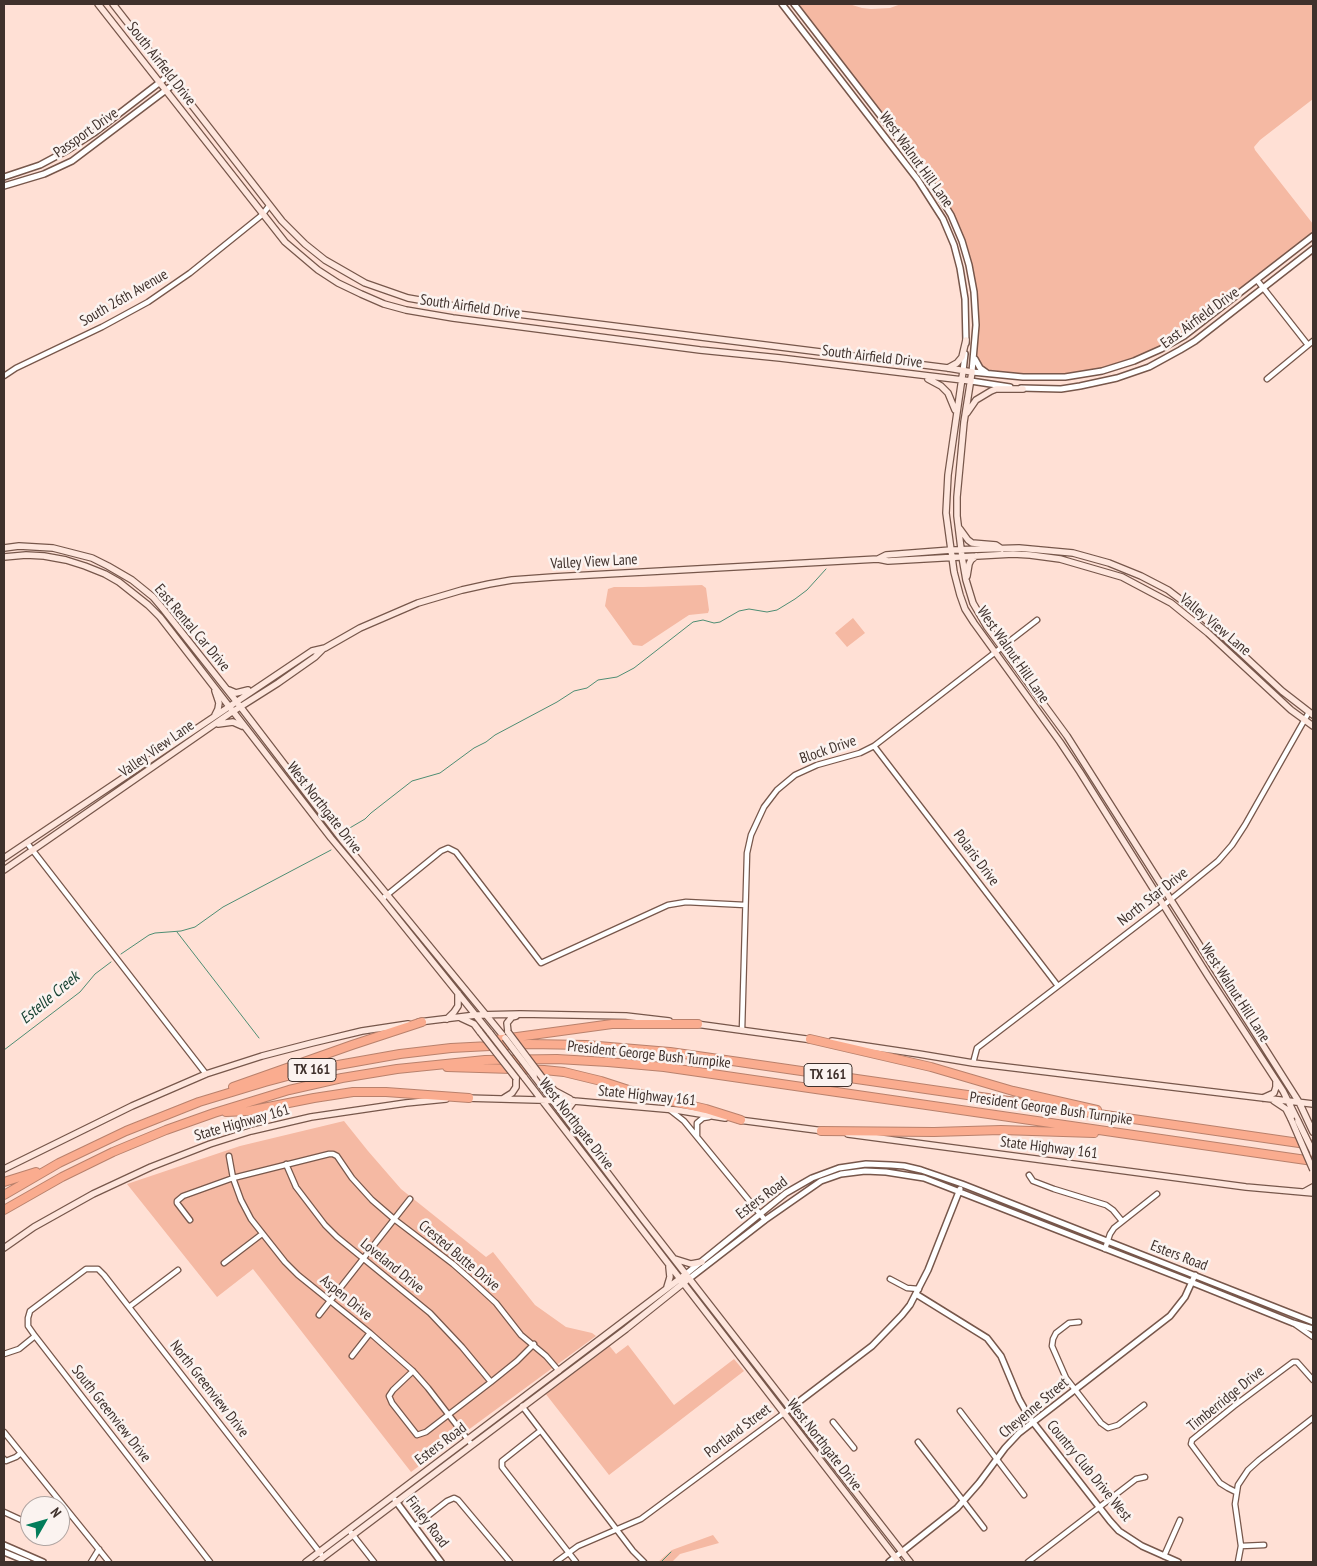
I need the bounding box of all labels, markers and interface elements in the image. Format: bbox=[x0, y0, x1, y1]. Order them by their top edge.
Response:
street label: South Airfield Drive bbox=[123, 19, 199, 109]
street label: Passport Drive bbox=[50, 104, 122, 162]
street label: West Walnut Hill Lane bbox=[875, 109, 957, 211]
street label: South 26th Avenue bbox=[77, 266, 171, 330]
street label: East Airfield Drive bbox=[1157, 284, 1243, 352]
street label: South Airfield Drive bbox=[419, 291, 521, 323]
street label: South Airfield Drive bbox=[821, 342, 923, 372]
street label: Valley View Lane bbox=[550, 551, 638, 573]
street label: East Rental Car Drive bbox=[150, 581, 234, 675]
street label: Valley View Lane bbox=[1176, 590, 1254, 660]
street label: West Walnut Hill Lane bbox=[973, 603, 1053, 707]
street label: Valley View Lane bbox=[116, 717, 198, 781]
street label: Block Drive bbox=[797, 732, 859, 768]
street label: West Northgate Drive bbox=[283, 759, 365, 857]
street label: Polaris Drive bbox=[949, 827, 1003, 889]
street label: North Star Drive bbox=[1114, 864, 1192, 930]
street label: West Walnut Hill Lane bbox=[1196, 940, 1274, 1046]
water label: Estelle Creek bbox=[16, 968, 84, 1028]
street label: President George Bush Turnpike bbox=[566, 1037, 732, 1073]
road number: TX 161 bbox=[288, 1058, 336, 1082]
road number: TX 161 bbox=[804, 1064, 852, 1086]
street label: West Northgate Drive bbox=[535, 1075, 617, 1173]
street label: State Highway 161 bbox=[597, 1082, 697, 1110]
street label: President George Bush Turnpike bbox=[968, 1089, 1134, 1129]
street label: State Highway 161 bbox=[192, 1101, 292, 1145]
street label: State Highway 161 bbox=[999, 1133, 1099, 1163]
street label: Esters Road bbox=[733, 1173, 791, 1223]
street label: Crested Butte Drive bbox=[415, 1217, 503, 1295]
street label: Loveland Drive bbox=[356, 1235, 428, 1297]
street label: Esters Road bbox=[1148, 1237, 1210, 1275]
street label: Aspen Drive bbox=[316, 1272, 376, 1324]
street label: North Greenview Drive bbox=[166, 1337, 252, 1441]
street label: South Greenview Drive bbox=[68, 1362, 154, 1466]
street label: Timberridge Drive bbox=[1184, 1363, 1268, 1435]
street label: Cheyenne Street bbox=[996, 1374, 1072, 1442]
street label: West Northgate Drive bbox=[783, 1396, 865, 1494]
street label: Portland Street bbox=[701, 1400, 775, 1462]
street label: Country Club Drive West bbox=[1043, 1417, 1135, 1525]
street label: Esters Road bbox=[412, 1419, 470, 1469]
street label: Finley Road bbox=[402, 1493, 452, 1551]
north arrow bbox=[20, 1496, 70, 1546]
text: N bbox=[47, 1504, 65, 1521]

